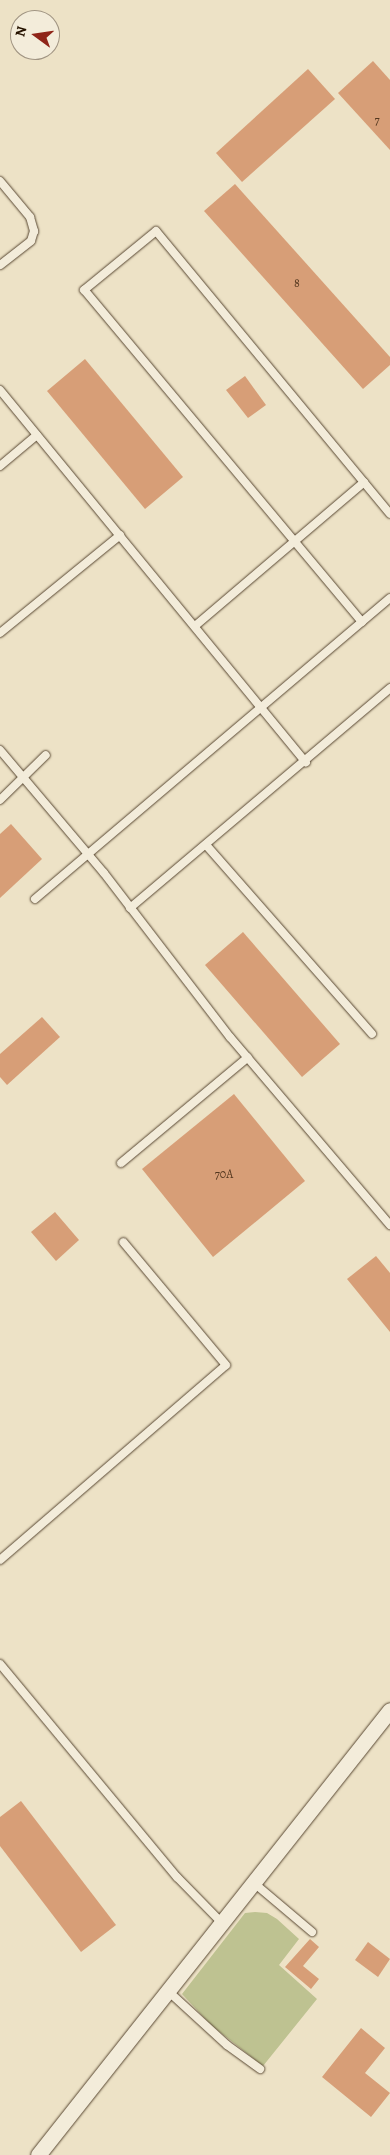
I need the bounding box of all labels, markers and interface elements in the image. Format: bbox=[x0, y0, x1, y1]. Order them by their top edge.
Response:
north arrow bbox=[10, 10, 60, 60]
text: N bbox=[10, 24, 31, 39]
house number: 7 bbox=[374, 114, 380, 128]
house number: 8 bbox=[294, 277, 300, 291]
house number: 70А bbox=[215, 1168, 233, 1182]

